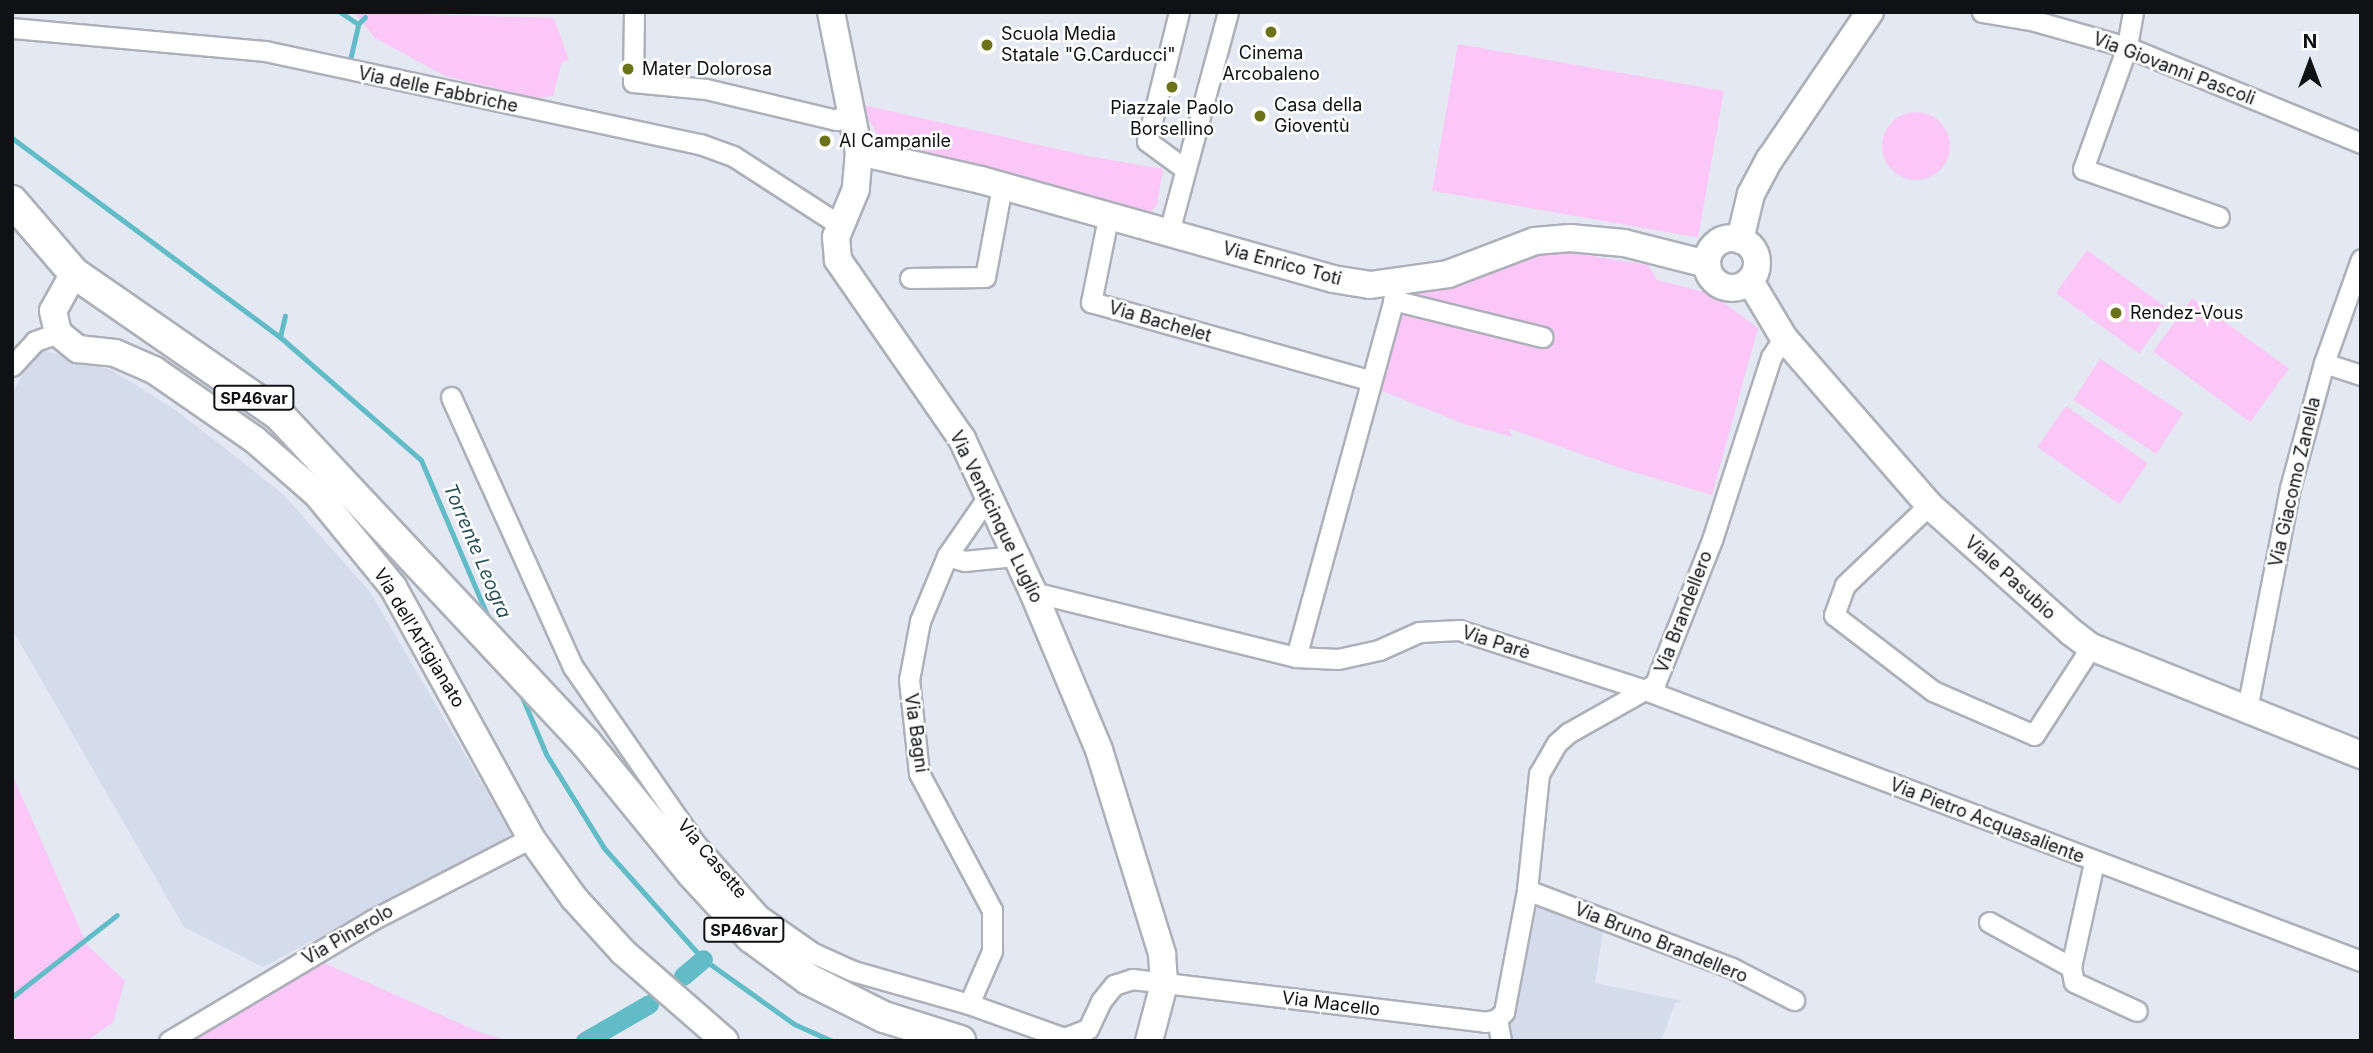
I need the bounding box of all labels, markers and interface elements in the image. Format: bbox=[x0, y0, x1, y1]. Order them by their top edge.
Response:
place label: Scuola Media Statale "G.Carducci" bbox=[1001, 24, 1176, 66]
marker: Cinema Arcobaleno bbox=[1263, 24, 1279, 40]
street label: Via Giovanni Pascoli bbox=[2090, 28, 2258, 110]
north arrow bbox=[2275, 28, 2345, 98]
text: N bbox=[2303, 30, 2317, 53]
marker: Scuola Media Statale "G.Carducci" bbox=[979, 37, 995, 53]
place label: Cinema Arcobaleno bbox=[1222, 43, 1320, 86]
place label: Mater Dolorosa bbox=[642, 58, 772, 80]
marker: Mater Dolorosa bbox=[620, 61, 636, 77]
street label: Via delle Fabbriche bbox=[356, 63, 520, 117]
marker: Piazzale Paolo Borsellino bbox=[1164, 79, 1180, 95]
place label: Casa della Gioventù bbox=[1274, 95, 1362, 138]
place label: Piazzale Paolo Borsellino bbox=[1110, 98, 1234, 140]
marker: Casa della Gioventù bbox=[1252, 108, 1268, 124]
place label: Al Campanile bbox=[839, 130, 951, 152]
marker: Al Campanile bbox=[817, 133, 833, 149]
street label: Via Enrico Toti bbox=[1220, 238, 1344, 290]
street label: Via Bachelet bbox=[1106, 297, 1214, 347]
place label: Rendez-Vous bbox=[2130, 302, 2243, 324]
marker: Rendez-Vous bbox=[2108, 305, 2124, 321]
road number: SP46var bbox=[212, 386, 296, 410]
street label: Via Giacomo Zanella bbox=[2265, 395, 2325, 569]
street label: Via Venticinque Luglio bbox=[945, 427, 1047, 607]
water label: Torrente Leogra bbox=[438, 480, 516, 622]
street label: Viale Pasubio bbox=[1960, 532, 2060, 624]
street label: Via Brandellero bbox=[1651, 548, 1717, 676]
street label: Via dell'Artigianato bbox=[369, 564, 469, 712]
street label: Via Parè bbox=[1459, 622, 1533, 664]
street label: Via Bagni bbox=[900, 692, 932, 774]
street label: Via Pietro Acquasaliente bbox=[1887, 774, 2087, 868]
street label: Via Casette bbox=[673, 815, 751, 903]
street label: Via Bruno Brandellero bbox=[1571, 898, 1751, 988]
street label: Via Pinerolo bbox=[299, 900, 397, 970]
road number: SP46var bbox=[702, 918, 786, 942]
street label: Via Macello bbox=[1281, 987, 1381, 1021]

